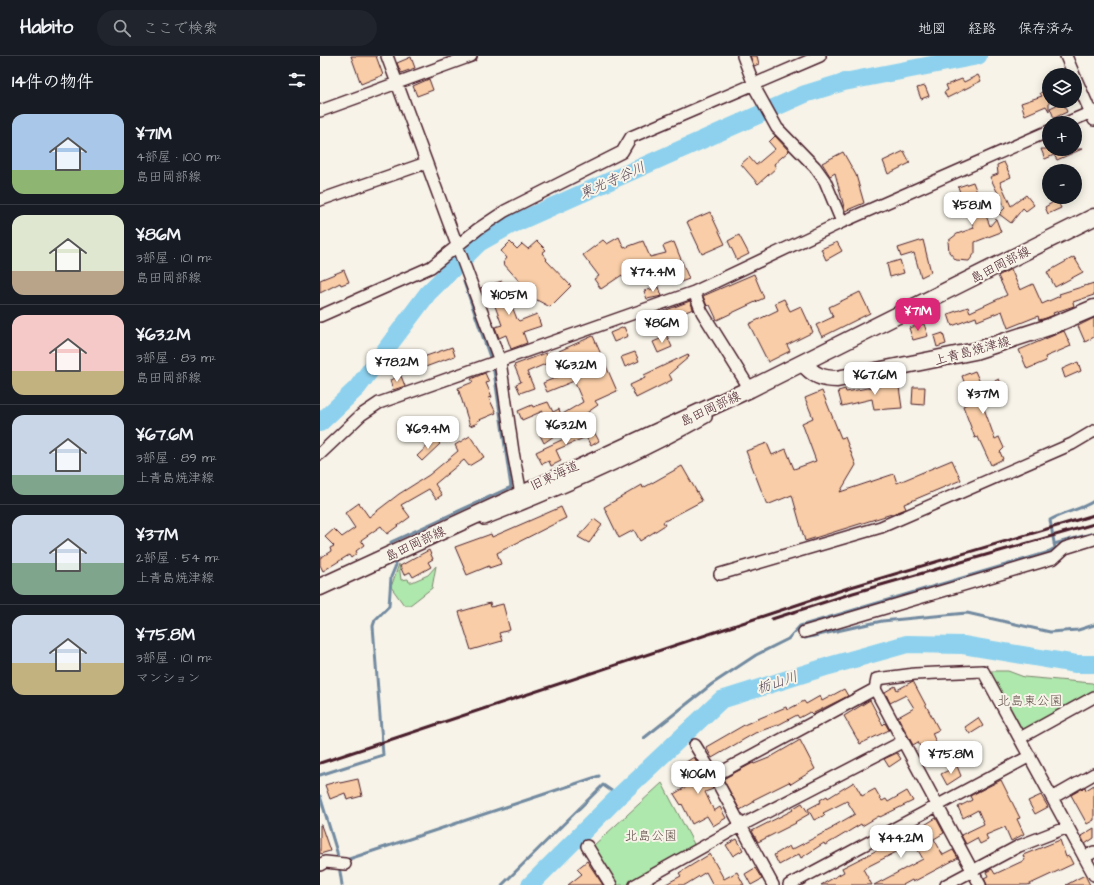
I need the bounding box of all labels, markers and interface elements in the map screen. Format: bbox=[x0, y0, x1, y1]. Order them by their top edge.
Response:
search box bbox=[97, 10, 377, 46]
text: Habito bbox=[20, 14, 73, 41]
icon: search bbox=[111, 17, 133, 39]
text: ここで検索 bbox=[143, 18, 218, 39]
text: 地図 bbox=[918, 19, 946, 39]
text: 経路 bbox=[968, 19, 996, 39]
text: 保存済み bbox=[1018, 19, 1074, 39]
map controls bbox=[1042, 68, 1082, 204]
button: layers bbox=[1042, 68, 1082, 108]
icon: filters bbox=[286, 69, 308, 91]
text: 14件の物件 bbox=[12, 70, 94, 94]
button: + bbox=[1042, 116, 1082, 156]
text: ¥71M bbox=[136, 122, 172, 146]
icon: home bbox=[44, 130, 92, 178]
text: 4部屋 · 100 m² bbox=[136, 148, 221, 166]
water label: 東光寺谷川 bbox=[576, 158, 648, 204]
button: − bbox=[1042, 164, 1082, 204]
text: 島田岡部線 bbox=[136, 168, 201, 186]
pin: ¥58.1M bbox=[939, 192, 1005, 226]
text: ¥58.1M bbox=[953, 196, 991, 214]
text: ¥86M bbox=[136, 223, 181, 247]
icon: home bbox=[44, 231, 92, 279]
street label: 島田岡部線 bbox=[967, 242, 1034, 288]
text: 3部屋 · 101 m² bbox=[136, 249, 213, 267]
pin: ¥74.4M bbox=[620, 259, 686, 293]
text: ¥74.4M bbox=[630, 263, 676, 281]
text: 島田岡部線 bbox=[136, 269, 201, 287]
pin: ¥105M bbox=[481, 282, 537, 316]
text: ¥105M bbox=[491, 286, 527, 304]
pin: ¥71M bbox=[894, 298, 942, 332]
text: ¥71M bbox=[904, 302, 932, 320]
pin: ¥86M bbox=[638, 310, 686, 344]
text: ¥86M bbox=[645, 314, 679, 332]
text: ¥63.2M bbox=[136, 323, 191, 347]
icon: home bbox=[44, 331, 92, 379]
street label: 上青島焼津線 bbox=[932, 332, 1013, 370]
text: 3部屋 · 83 m² bbox=[136, 349, 216, 367]
pin: ¥78.2M bbox=[364, 349, 430, 383]
pin: ¥63.2M bbox=[543, 352, 609, 386]
text: ¥78.2M bbox=[375, 353, 419, 371]
text: ¥63.2M bbox=[555, 356, 597, 374]
pin: ¥67.6M bbox=[842, 362, 908, 396]
text: ¥67.6M bbox=[853, 366, 897, 384]
text: 島田岡部線 bbox=[136, 369, 201, 387]
pin: ¥37M bbox=[959, 381, 1007, 415]
text: ¥37M bbox=[967, 385, 999, 403]
street label: 島田岡部線 bbox=[677, 387, 745, 431]
pin: ¥63.2M bbox=[533, 412, 599, 446]
pin: ¥69.4M bbox=[395, 416, 461, 450]
text: ¥63.2M bbox=[545, 416, 587, 434]
text: ¥69.4M bbox=[406, 420, 450, 438]
text: ¥67.6M bbox=[136, 423, 193, 447]
icon: home bbox=[44, 431, 92, 479]
text: 3部屋 · 89 m² bbox=[136, 449, 217, 467]
street label: 旧東海道 bbox=[527, 457, 582, 495]
text: 上青島焼津線 bbox=[136, 469, 214, 487]
street label: 島田岡部線 bbox=[382, 522, 450, 566]
text: ¥37M bbox=[136, 523, 178, 547]
icon: home bbox=[44, 531, 92, 579]
text: 2部屋 · 54 m² bbox=[136, 549, 220, 567]
text: 上青島焼津線 bbox=[136, 569, 214, 587]
text: ¥75.8M bbox=[136, 623, 195, 647]
icon: home bbox=[44, 631, 92, 679]
text: 3部屋 · 101 m² bbox=[136, 649, 213, 667]
water label: 栃山川 bbox=[754, 667, 800, 699]
text: マンション bbox=[136, 669, 200, 687]
park label: 北島東公園 bbox=[997, 692, 1063, 710]
pin: ¥75.8M bbox=[918, 741, 984, 775]
text: ¥75.8M bbox=[928, 745, 974, 763]
pin: ¥106M bbox=[670, 761, 726, 795]
text: ¥106M bbox=[680, 765, 716, 783]
pin: ¥44.2M bbox=[868, 825, 934, 859]
park label: 北島公園 bbox=[625, 827, 677, 845]
text: ¥44.2M bbox=[879, 829, 923, 847]

